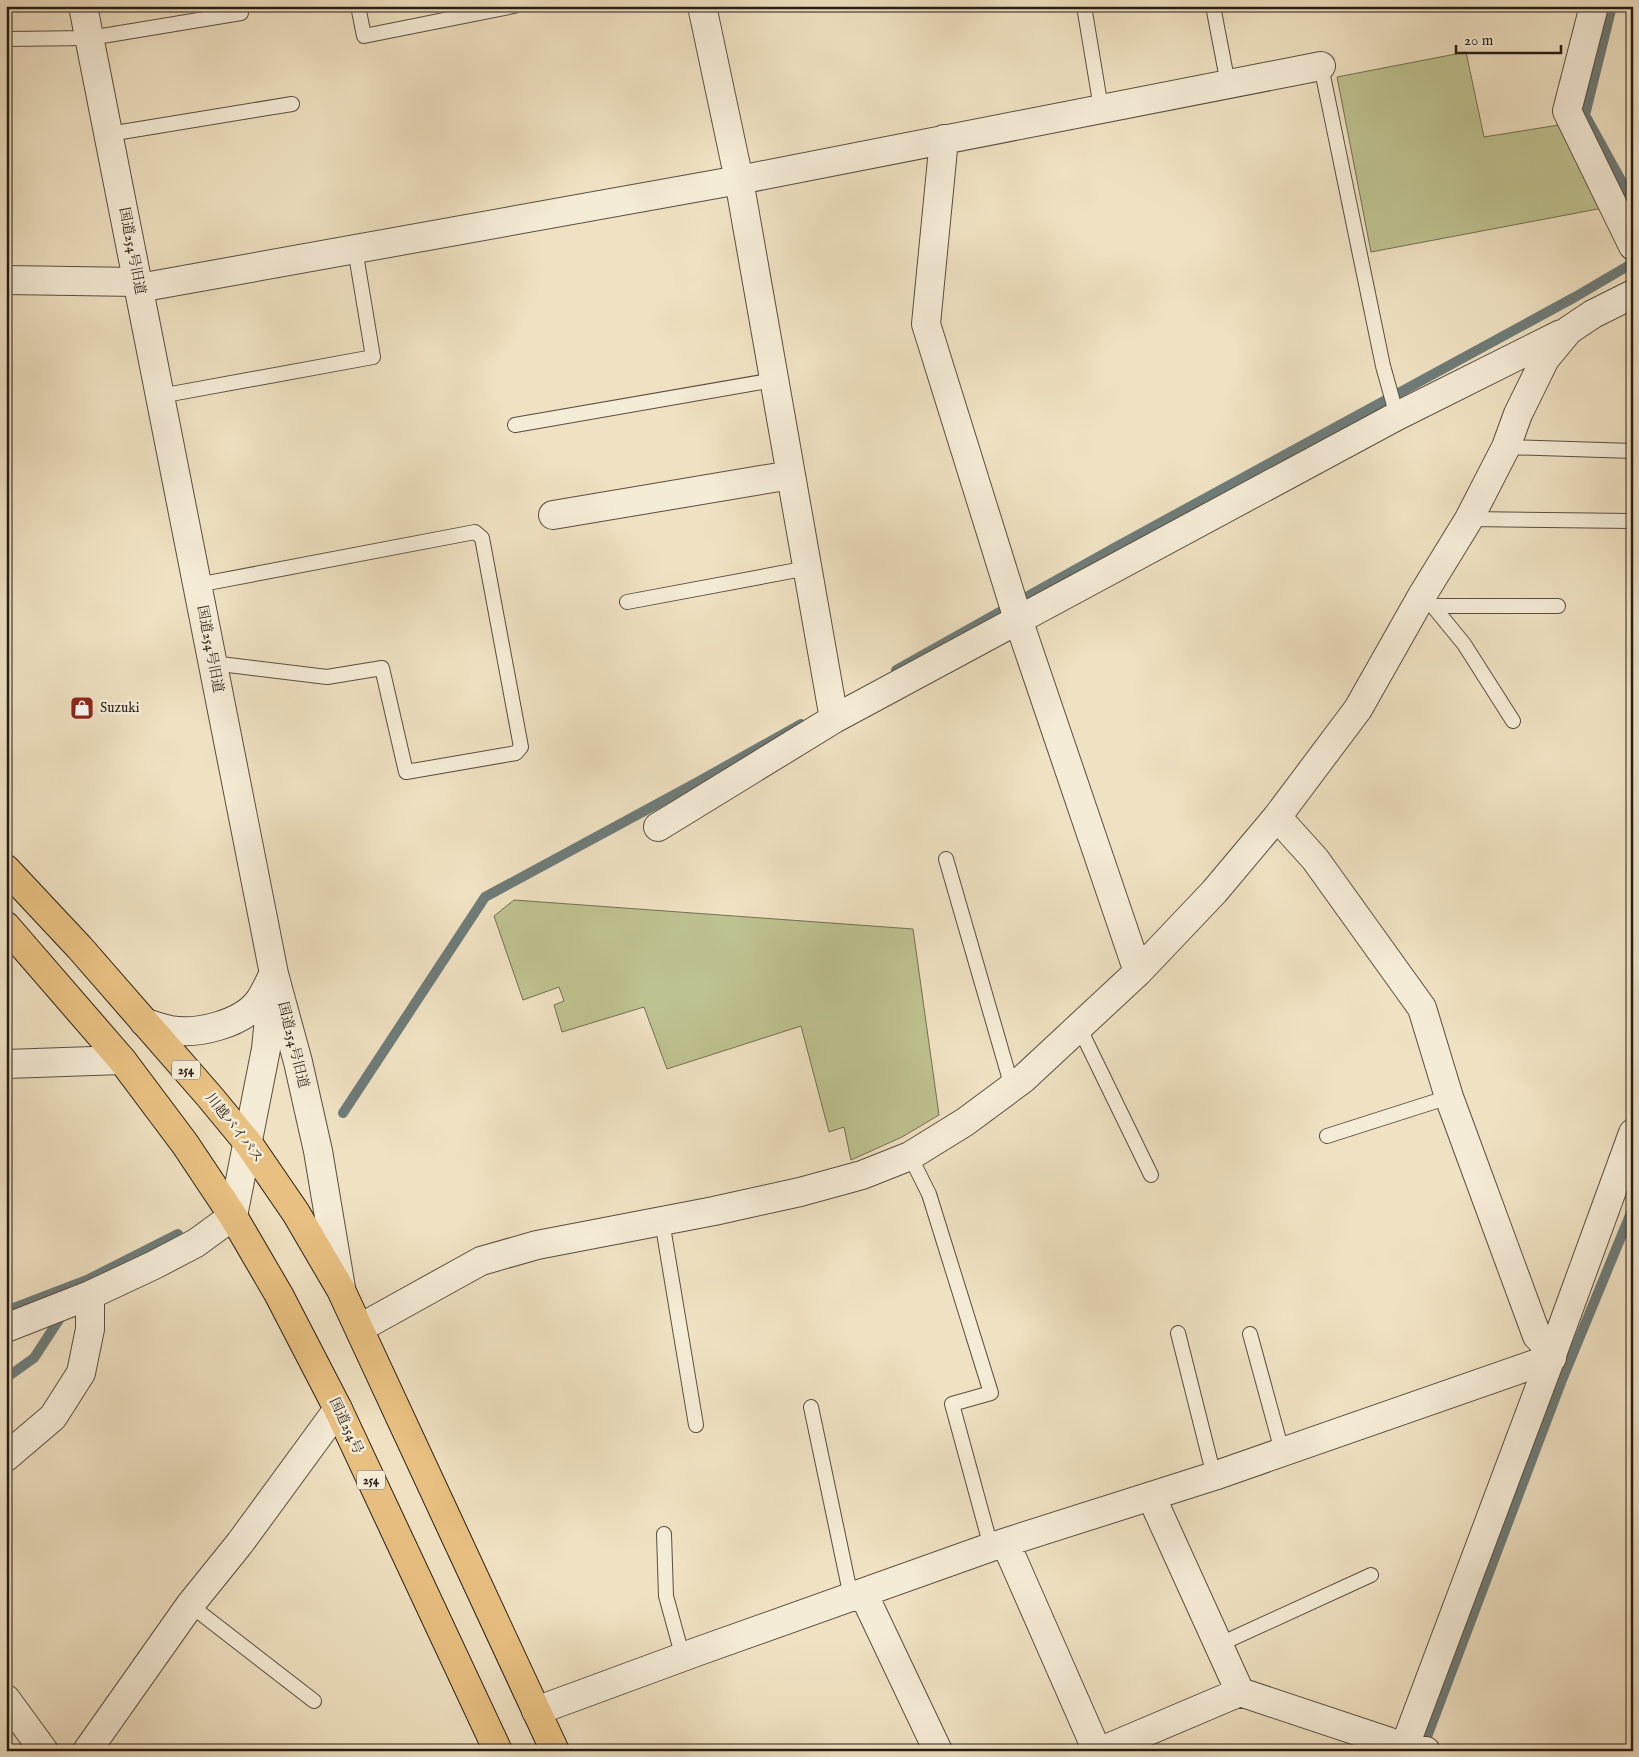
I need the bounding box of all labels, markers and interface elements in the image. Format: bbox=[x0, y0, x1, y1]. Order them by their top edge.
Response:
scale bar bbox=[1456, 22, 1562, 54]
text: 20 m bbox=[1464, 31, 1494, 50]
street label: 国道254号旧道 bbox=[115, 206, 149, 296]
street label: 国道254号旧道 bbox=[193, 604, 227, 694]
shop icon: Suzuki bbox=[69, 695, 95, 721]
place label: Suzuki bbox=[100, 699, 140, 717]
street label: 国道254号旧道 bbox=[274, 1000, 312, 1090]
road number: 254 bbox=[172, 1060, 200, 1080]
street label: 川越バイパス bbox=[201, 1089, 267, 1167]
street label: 国道254号 bbox=[325, 1395, 367, 1457]
road number: 254 bbox=[357, 1470, 385, 1490]

